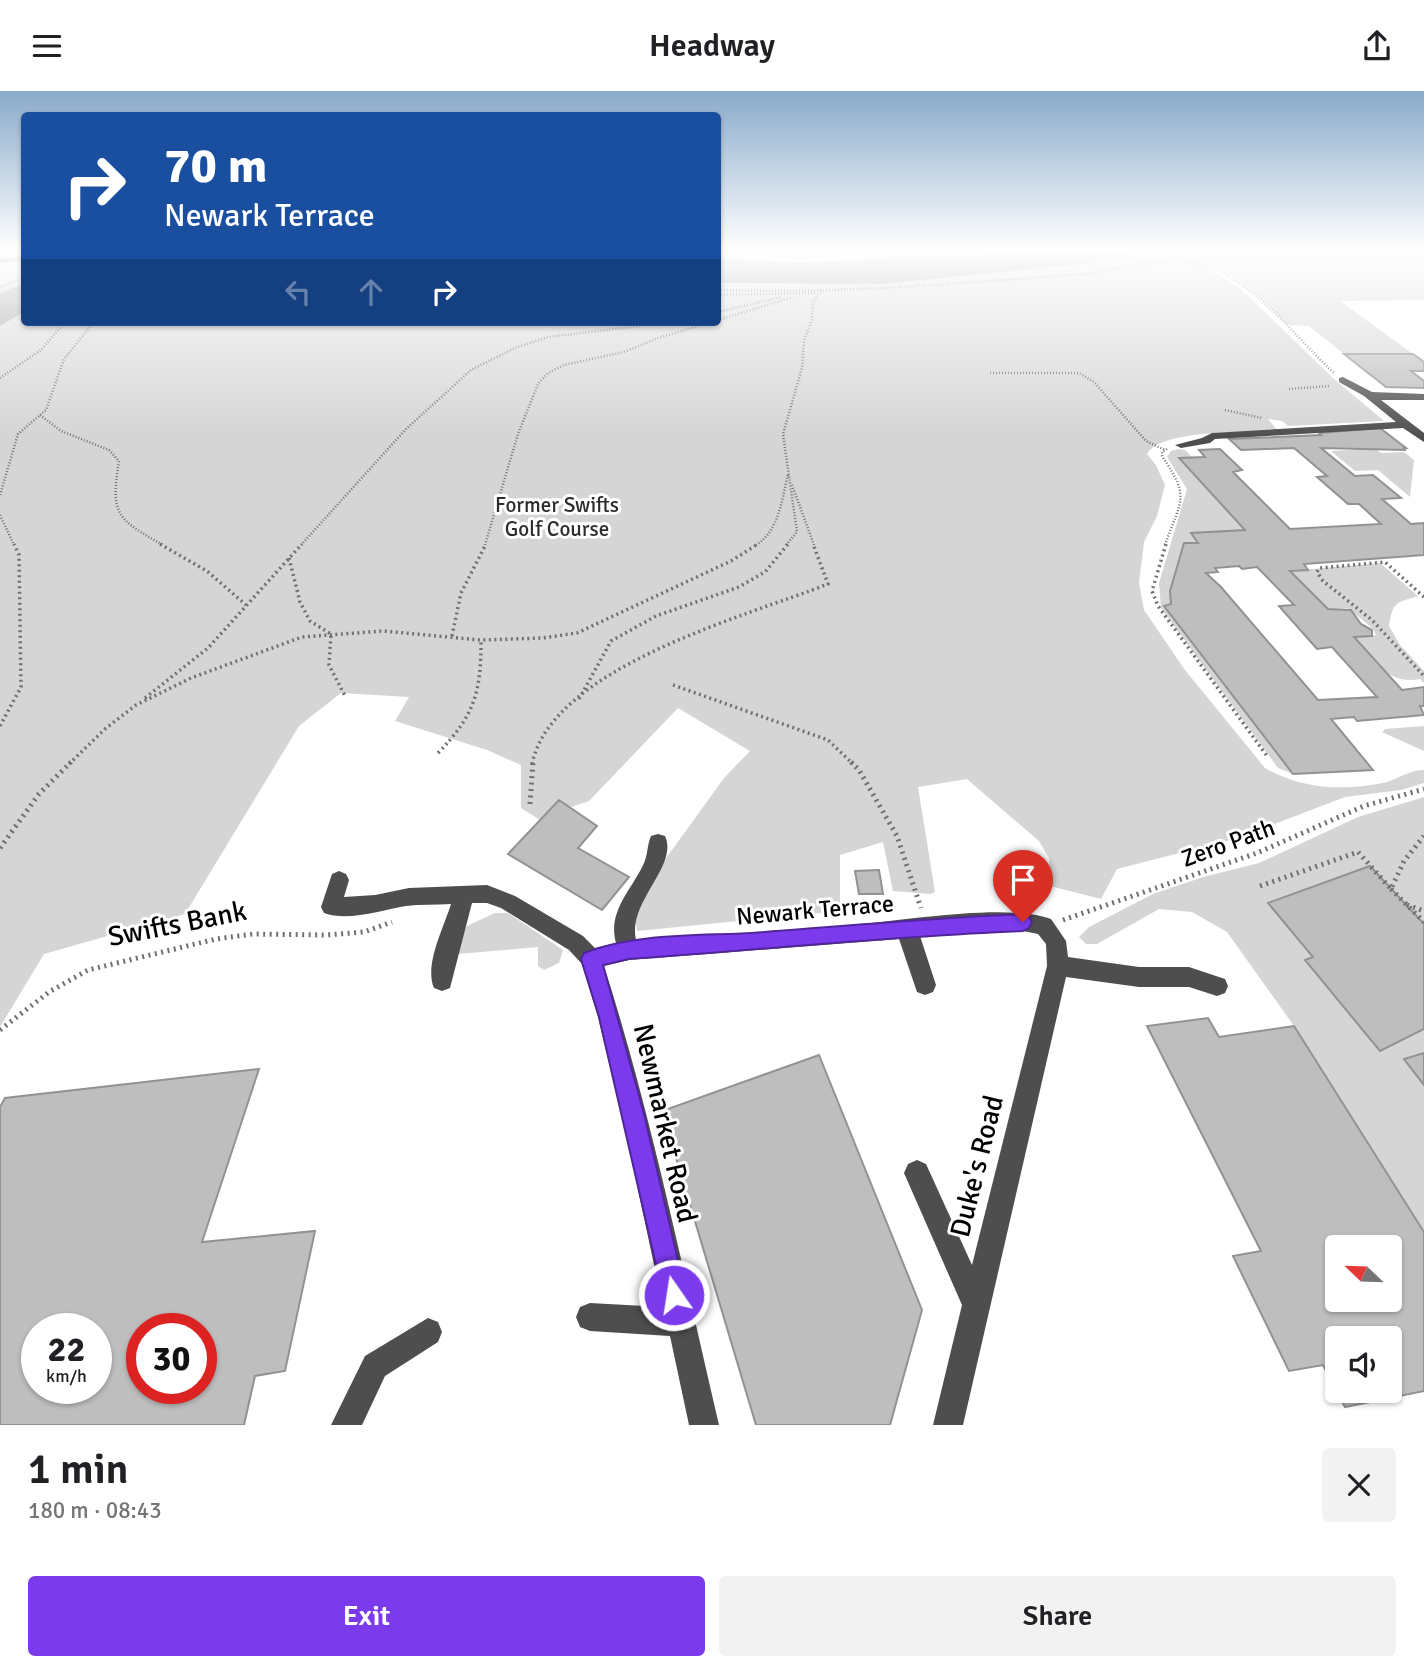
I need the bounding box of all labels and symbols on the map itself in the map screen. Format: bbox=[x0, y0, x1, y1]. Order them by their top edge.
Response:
park label: Former Swifts Golf Course bbox=[495, 492, 619, 542]
street label: Zero Path bbox=[1177, 812, 1279, 874]
pin bbox=[993, 850, 1053, 922]
street label: Newark Terrace bbox=[735, 888, 895, 932]
street label: Swifts Bank bbox=[105, 894, 249, 954]
street label: Newmarket Road bbox=[626, 1020, 704, 1226]
street label: Duke's Road bbox=[943, 1092, 1011, 1241]
north arrow bbox=[1325, 1235, 1402, 1313]
position arrow bbox=[637, 1258, 711, 1332]
speed limit sign: 30 bbox=[126, 1313, 217, 1404]

